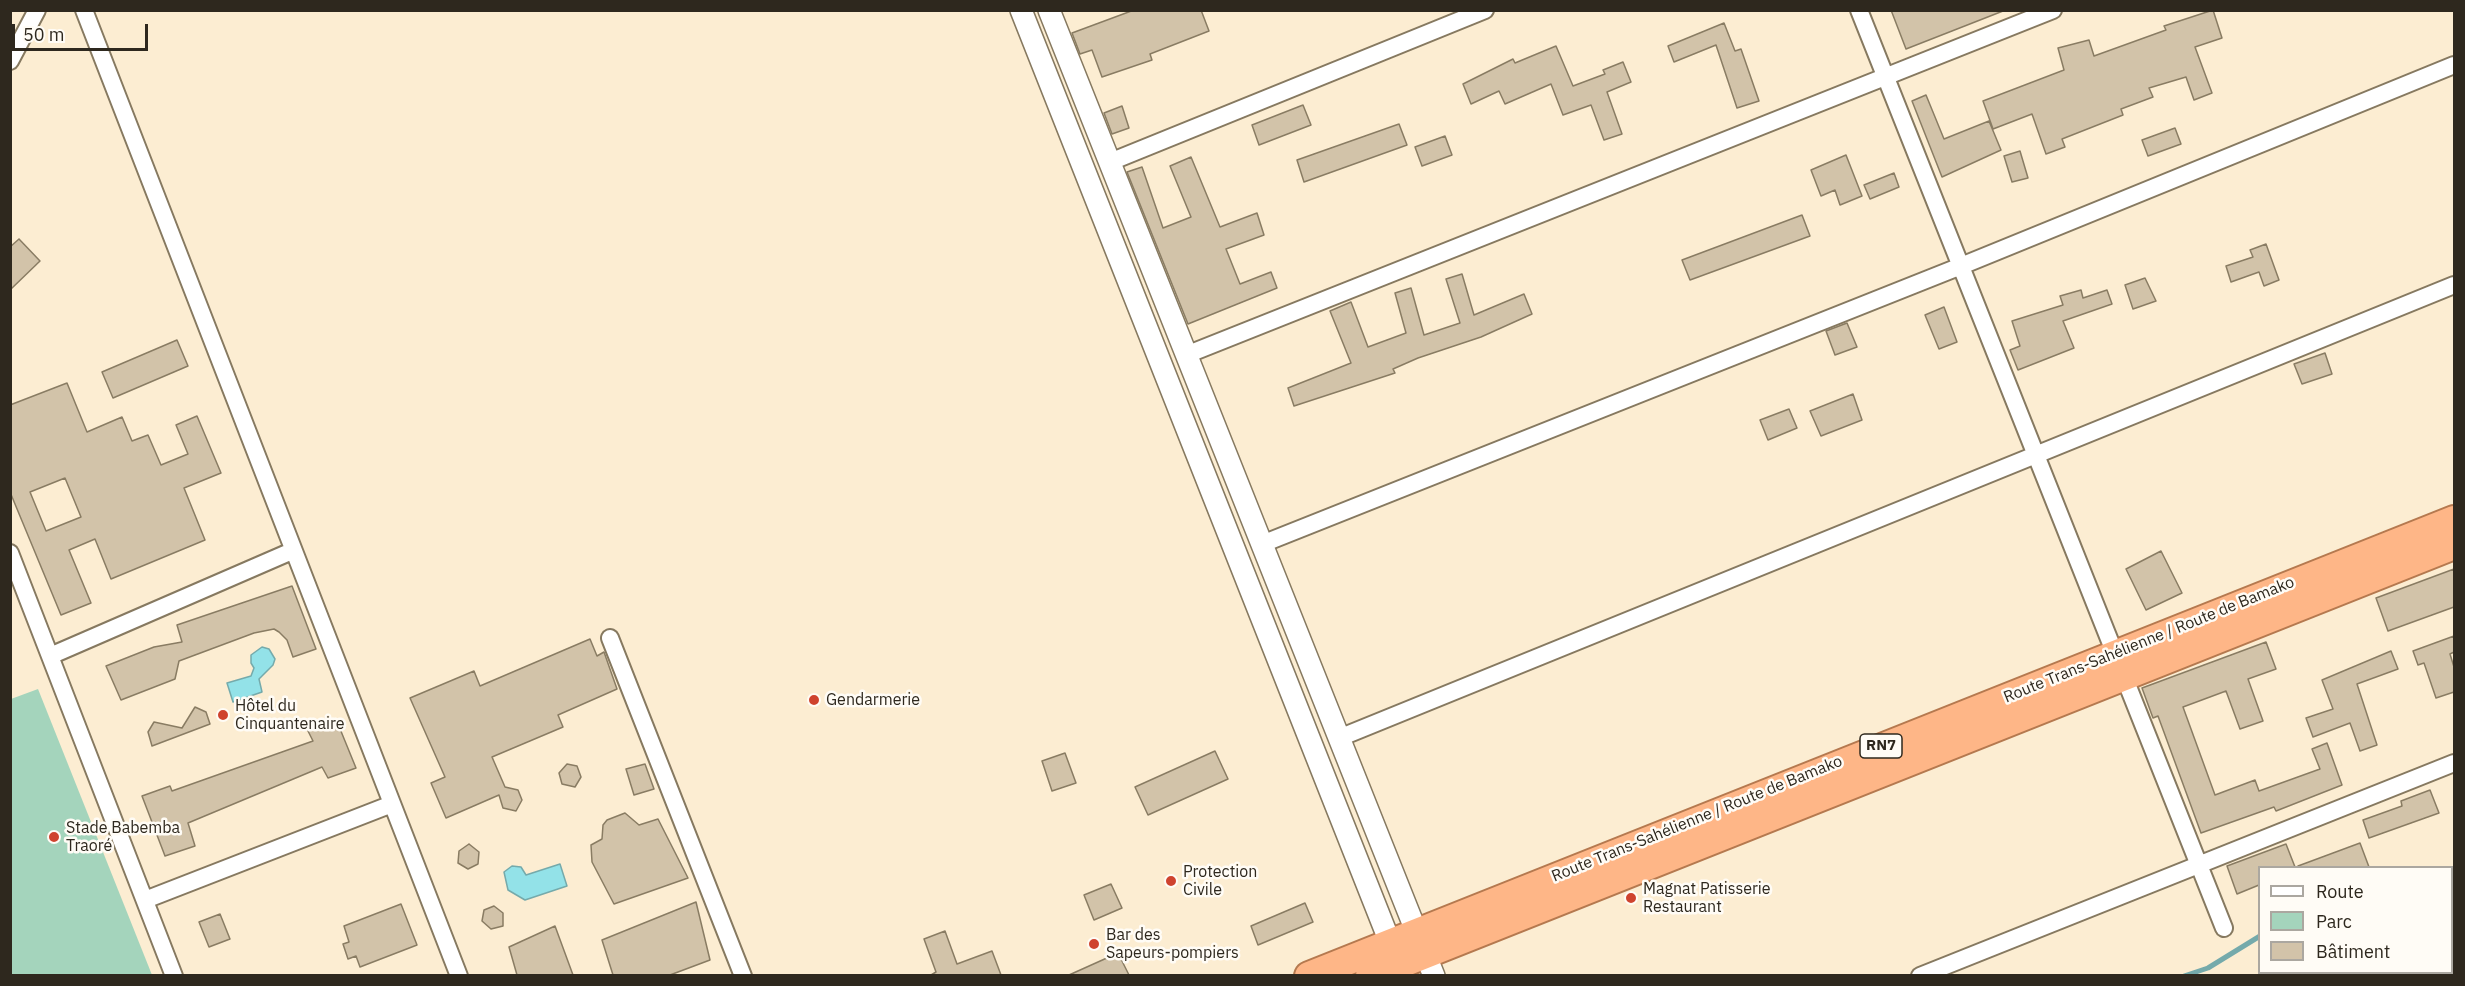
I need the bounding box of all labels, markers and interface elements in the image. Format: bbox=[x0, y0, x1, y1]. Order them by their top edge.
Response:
scale bar bbox=[15, 12, 152, 50]
text: 50 m bbox=[23, 23, 65, 46]
street label: Route Trans-Sahélienne / Route de Bamako bbox=[2001, 573, 2297, 707]
place label: Gendarmerie bbox=[826, 690, 920, 710]
marker: Gendarmerie bbox=[807, 693, 821, 707]
place label: Hôtel du Cinquantenaire bbox=[235, 696, 345, 734]
marker: Hôtel du Cinquantenaire bbox=[216, 708, 230, 722]
road number: RN7 bbox=[1860, 734, 1902, 758]
street label: Route Trans-Sahélienne / Route de Bamako bbox=[1549, 752, 1845, 886]
place label: Stade Babemba Traoré bbox=[66, 818, 180, 856]
marker: Stade Babemba Traoré bbox=[47, 830, 61, 844]
place label: Protection Civile bbox=[1183, 862, 1257, 900]
legend bbox=[2258, 866, 2453, 974]
marker: Protection Civile bbox=[1164, 874, 1178, 888]
place label: Magnat Patisserie Restaurant bbox=[1643, 879, 1771, 917]
text: Route bbox=[2316, 880, 2364, 903]
marker: Magnat Patisserie Restaurant bbox=[1624, 891, 1638, 905]
text: Parc bbox=[2316, 910, 2352, 933]
place label: Bar des Sapeurs-pompiers bbox=[1106, 925, 1239, 963]
marker: Bar des Sapeurs-pompiers bbox=[1087, 937, 1101, 951]
text: Bâtiment bbox=[2316, 940, 2390, 963]

